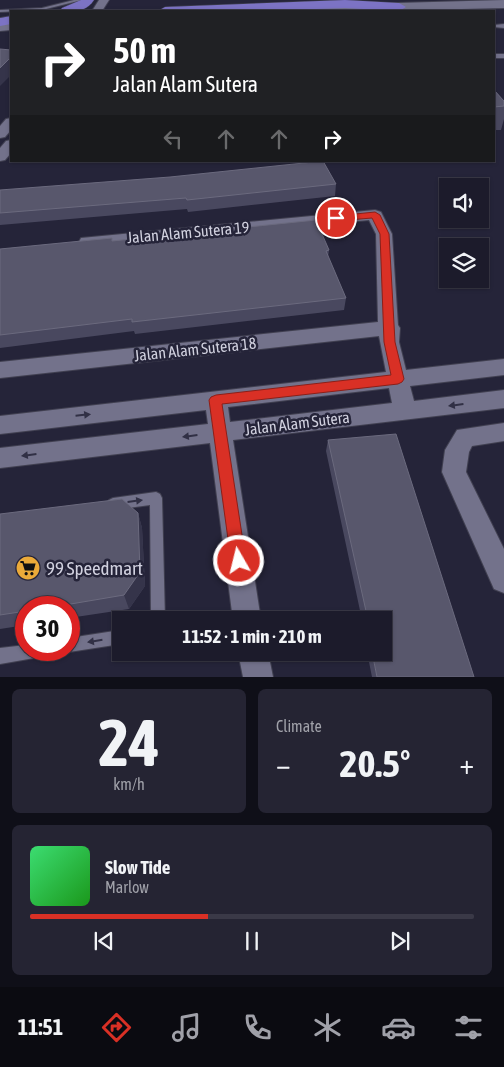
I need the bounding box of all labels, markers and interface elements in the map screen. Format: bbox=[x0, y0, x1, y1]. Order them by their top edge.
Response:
icon: right bbox=[30, 30, 95, 95]
text: 50 m bbox=[113, 30, 176, 70]
text: Jalan Alam Sutera bbox=[113, 71, 258, 97]
icon: left bbox=[159, 125, 187, 153]
icon: ahead bbox=[212, 125, 240, 153]
icon: ahead bbox=[265, 125, 293, 153]
icon: right bbox=[318, 125, 346, 153]
map controls bbox=[439, 178, 489, 288]
button: sound bbox=[439, 178, 489, 228]
pin bbox=[315, 197, 357, 239]
icon: arrive bbox=[322, 204, 350, 232]
street label: Jalan Alam Sutera 19 bbox=[126, 218, 250, 246]
button: layers bbox=[439, 238, 489, 288]
street label: Jalan Alam Sutera 18 bbox=[133, 334, 257, 364]
one-way arrow bbox=[447, 401, 463, 409]
street label: Jalan Alam Sutera bbox=[244, 408, 350, 438]
one-way arrow bbox=[76, 411, 92, 419]
one-way arrow bbox=[182, 432, 198, 440]
one-way arrow bbox=[20, 451, 36, 459]
one-way arrow bbox=[127, 497, 143, 505]
position arrow bbox=[212, 534, 264, 586]
supermarket icon: 99 Speedmart bbox=[15, 555, 41, 581]
place label: 99 Speedmart bbox=[46, 557, 143, 579]
speed limit sign: 30 bbox=[15, 596, 80, 661]
text: 11:52 · 1 min · 210 m bbox=[182, 625, 322, 647]
one-way arrow bbox=[87, 637, 103, 645]
text: 24 bbox=[98, 705, 160, 780]
text: Climate bbox=[276, 717, 322, 735]
text: 20.5° bbox=[340, 742, 410, 785]
text: − bbox=[276, 748, 291, 780]
text: + bbox=[459, 748, 474, 780]
text: km/h bbox=[113, 775, 145, 793]
text: Slow Tide bbox=[105, 856, 170, 878]
text: Marlow bbox=[105, 878, 149, 896]
icon: previous bbox=[90, 927, 118, 955]
icon: pause bbox=[238, 927, 266, 955]
icon: next bbox=[386, 927, 414, 955]
icon: directions bbox=[99, 1010, 134, 1045]
icon: music bbox=[169, 1010, 204, 1045]
icon: phone bbox=[240, 1010, 275, 1045]
icon: climate bbox=[310, 1010, 345, 1045]
icon: car bbox=[381, 1010, 416, 1045]
icon: filters bbox=[451, 1010, 486, 1045]
text: 11:51 bbox=[18, 1014, 63, 1040]

